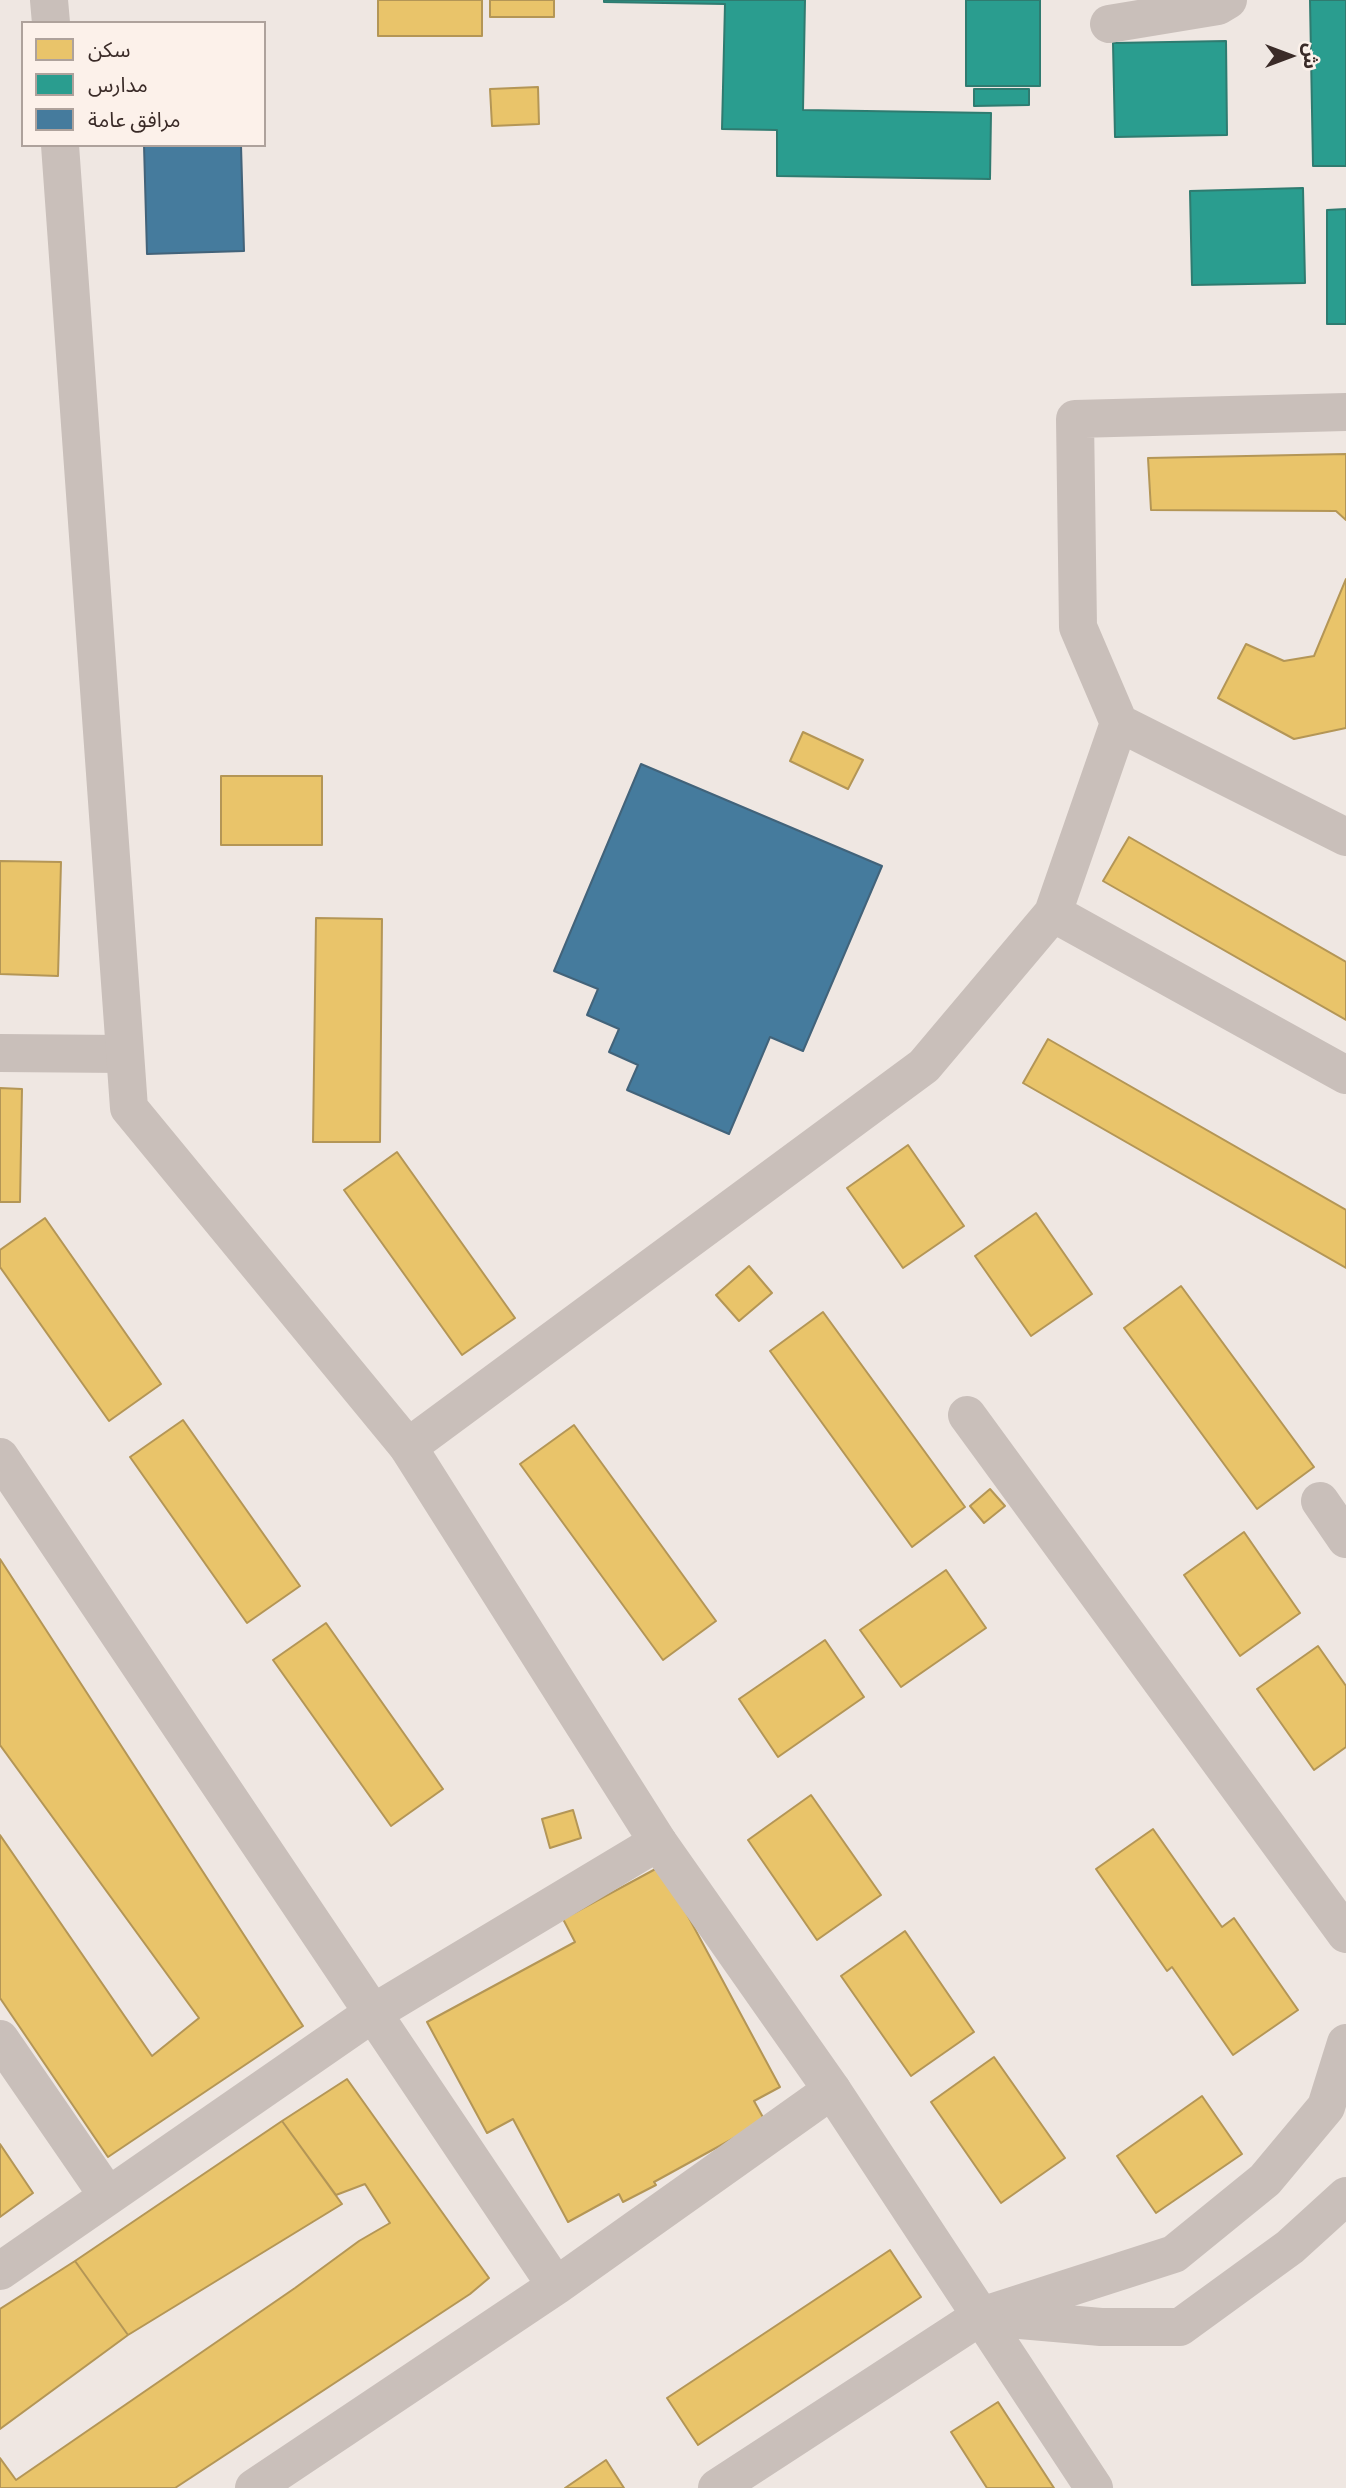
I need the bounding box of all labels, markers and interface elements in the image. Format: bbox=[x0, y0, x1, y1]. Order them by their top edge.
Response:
legend bbox=[21, 21, 266, 147]
north arrow bbox=[1255, 21, 1325, 91]
text: سكن bbox=[88, 36, 130, 63]
text: ش bbox=[1299, 43, 1323, 69]
text: مدارس bbox=[88, 71, 148, 98]
text: مرافق عامة bbox=[88, 106, 181, 133]

